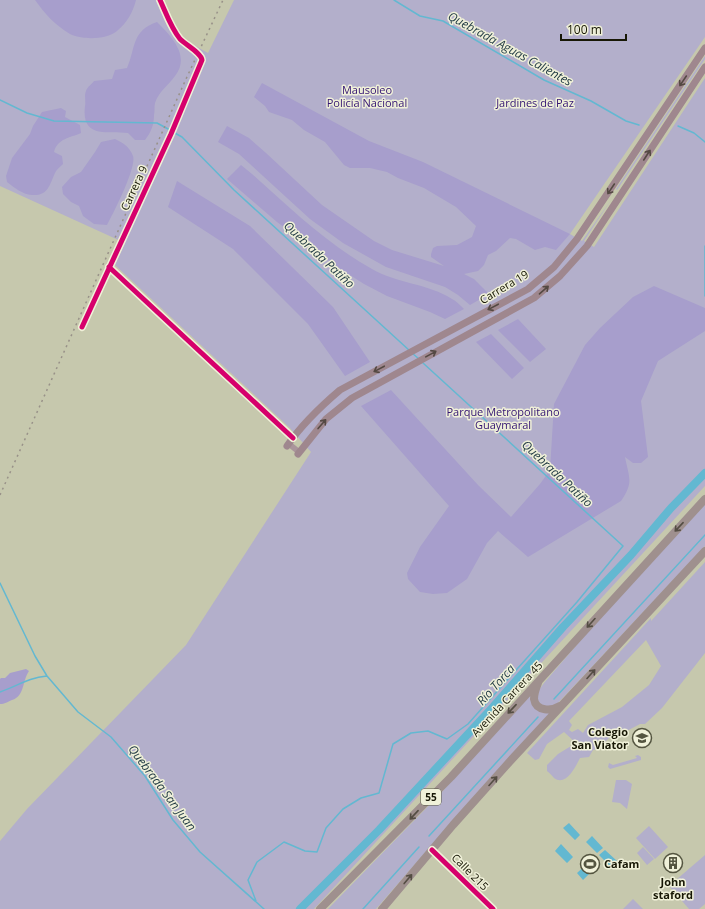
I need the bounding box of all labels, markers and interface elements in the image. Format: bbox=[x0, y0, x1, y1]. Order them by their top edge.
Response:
water label: Quebrada Aguas Calientes bbox=[445, 7, 575, 90]
scale bar bbox=[561, 16, 626, 42]
text: 100 m bbox=[567, 21, 602, 38]
one-way arrow bbox=[679, 75, 687, 86]
park label: Mausoleo Policía Nacional bbox=[327, 82, 407, 110]
park label: Jardines de Paz bbox=[495, 95, 574, 110]
one-way arrow bbox=[643, 150, 651, 161]
street label: Carrera 9 bbox=[117, 163, 150, 213]
one-way arrow bbox=[607, 183, 615, 194]
water label: Quebrada Patiño bbox=[280, 217, 359, 292]
street label: Carrera 19 bbox=[477, 266, 531, 307]
one-way arrow bbox=[538, 285, 549, 294]
one-way arrow bbox=[488, 304, 500, 312]
one-way arrow bbox=[425, 350, 437, 358]
one-way arrow bbox=[373, 366, 385, 374]
park label: Parque Metropolitano Guaymaral bbox=[446, 404, 560, 432]
one-way arrow bbox=[318, 419, 327, 429]
water label: Quebrada Patiño bbox=[518, 436, 597, 511]
one-way arrow bbox=[674, 522, 683, 533]
one-way arrow bbox=[587, 618, 596, 628]
street label: Avenida Carrera 45 bbox=[468, 658, 546, 740]
water label: Río Torca bbox=[473, 660, 519, 709]
one-way arrow bbox=[586, 669, 595, 680]
one-way arrow bbox=[508, 704, 517, 714]
place label: Colegio San Viator bbox=[571, 724, 628, 752]
school or university icon: Colegio San Viator bbox=[631, 727, 653, 749]
water label: Quebrada San Juan bbox=[124, 741, 200, 834]
one-way arrow bbox=[488, 776, 498, 786]
road number: 55 bbox=[421, 789, 441, 805]
one-way arrow bbox=[410, 809, 419, 819]
street label: Calle 215 bbox=[449, 850, 492, 893]
building icon: John staford bbox=[662, 852, 684, 874]
sports icon: Cafam bbox=[579, 853, 601, 875]
place label: Cafam bbox=[604, 856, 639, 871]
one-way arrow bbox=[403, 874, 412, 885]
place label: John staford bbox=[653, 874, 693, 902]

